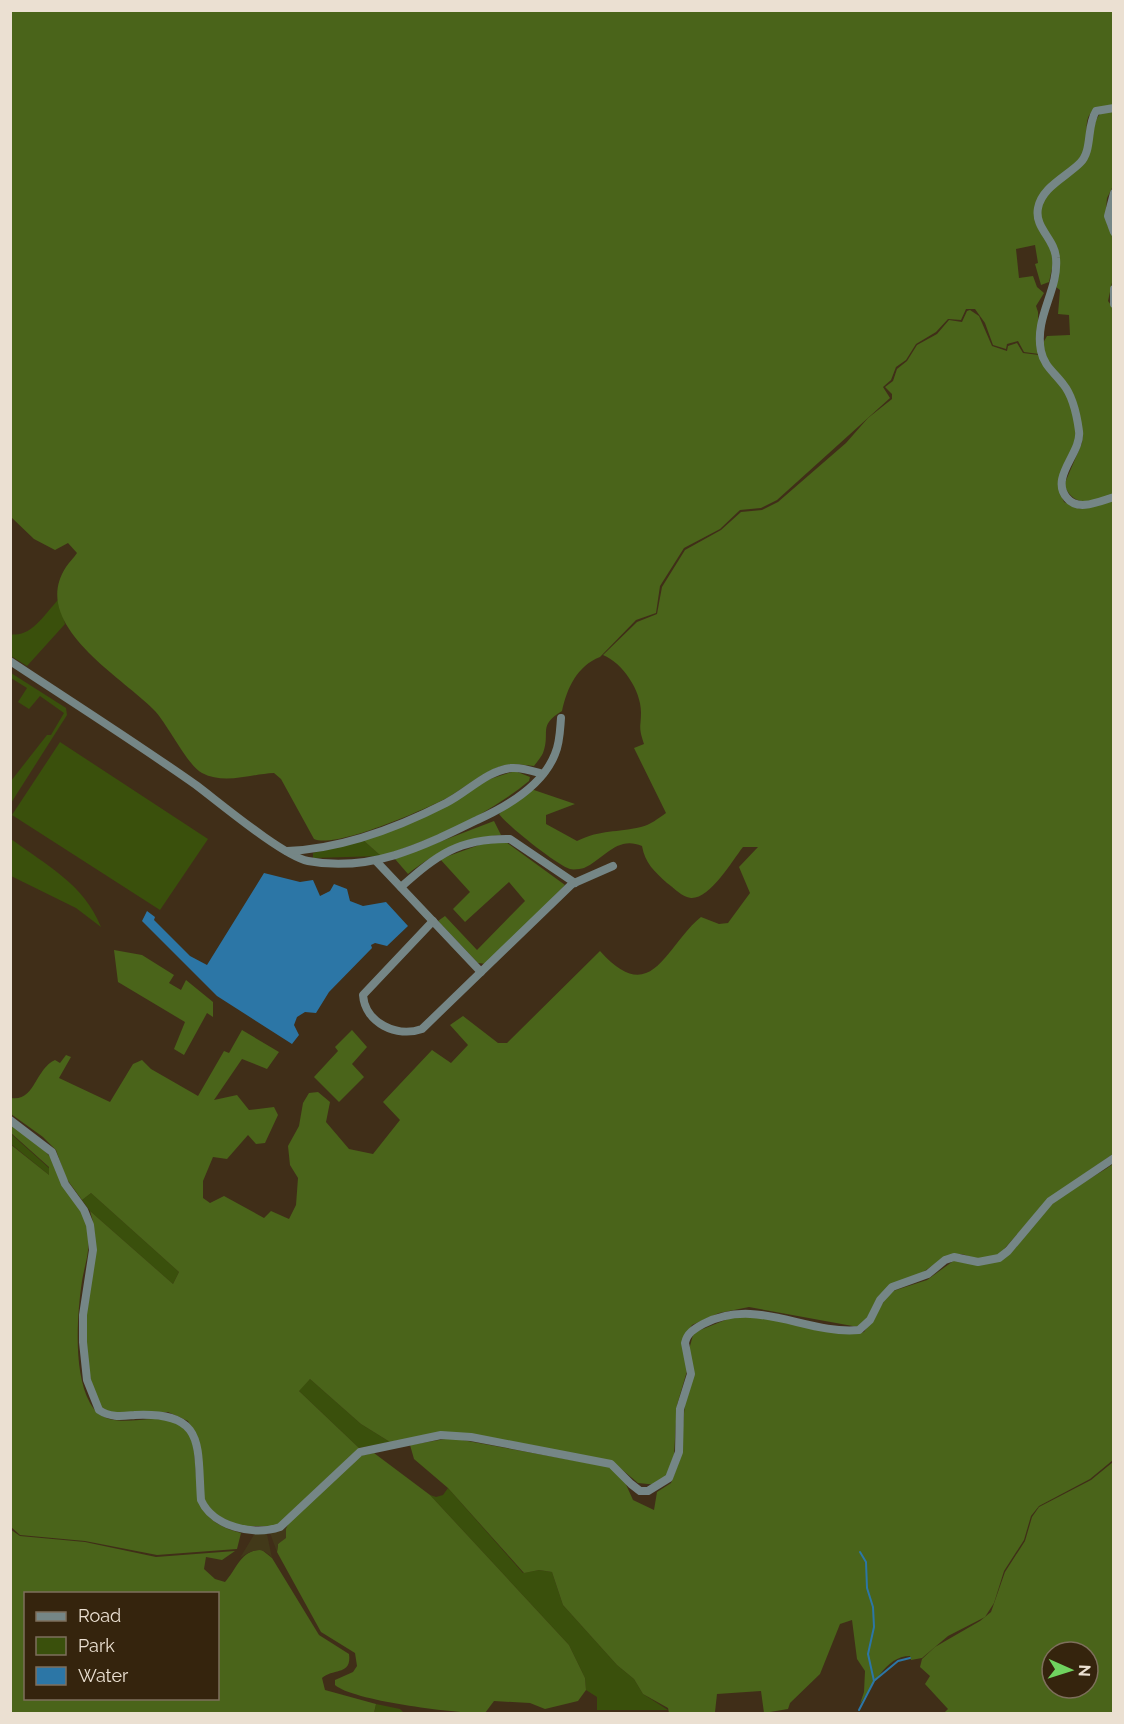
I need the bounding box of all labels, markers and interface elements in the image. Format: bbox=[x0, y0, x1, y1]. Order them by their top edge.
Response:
legend bbox=[24, 1592, 219, 1700]
text: Road bbox=[78, 1605, 121, 1626]
text: Park bbox=[78, 1635, 115, 1656]
north arrow bbox=[1040, 1640, 1100, 1700]
text: N bbox=[1075, 1664, 1094, 1677]
text: Water bbox=[78, 1665, 129, 1686]

